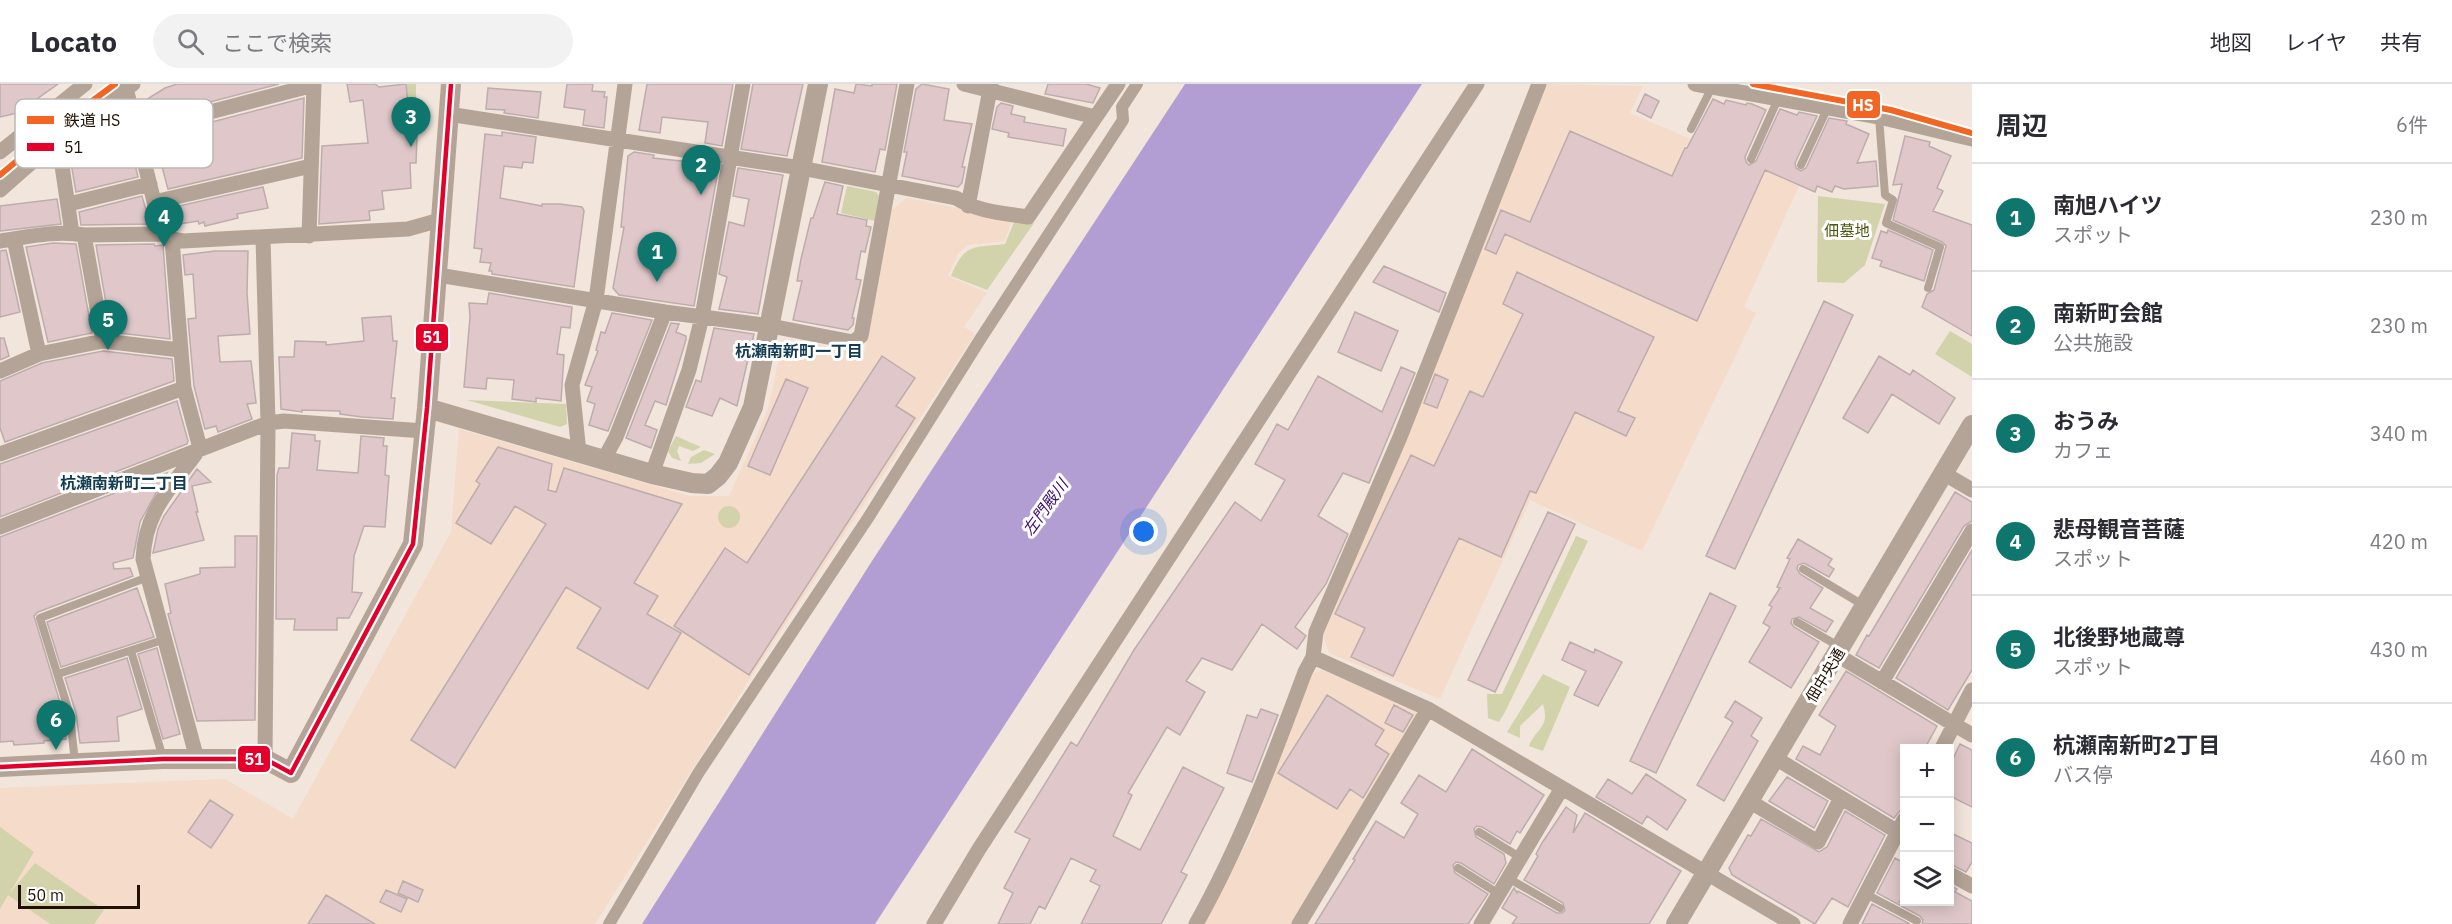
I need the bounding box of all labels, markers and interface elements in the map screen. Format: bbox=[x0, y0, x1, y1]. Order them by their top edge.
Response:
search box bbox=[153, 14, 573, 68]
text: Locato bbox=[30, 23, 117, 60]
icon: search bbox=[174, 25, 207, 58]
text: ここで検索 bbox=[222, 28, 332, 57]
text: 地図 bbox=[2210, 28, 2252, 56]
text: レイヤ bbox=[2285, 28, 2347, 56]
text: 共有 bbox=[2380, 28, 2422, 56]
line badge: HS bbox=[1846, 90, 1881, 119]
text: HS bbox=[1852, 95, 1874, 115]
pin: 3 bbox=[392, 98, 430, 147]
legend bbox=[15, 99, 213, 168]
text: 周辺 bbox=[1996, 108, 2048, 142]
text: 鉄道 HS bbox=[64, 110, 120, 130]
text: 6件 bbox=[2396, 111, 2428, 138]
text: 51 bbox=[64, 137, 83, 157]
pin: 2 bbox=[682, 146, 720, 195]
text: 南旭ハイツ bbox=[2053, 190, 2163, 219]
pin: 4 bbox=[144, 198, 184, 247]
text: 1 bbox=[2010, 204, 2022, 231]
text: 230 m bbox=[2370, 204, 2428, 231]
park label: 佃墓地 bbox=[1824, 221, 1870, 240]
text: スポット bbox=[2053, 221, 2133, 248]
pin: 1 bbox=[638, 232, 676, 282]
text: 南新町会館 bbox=[2053, 298, 2163, 327]
pin: 5 bbox=[88, 300, 128, 350]
text: 2 bbox=[2010, 312, 2022, 339]
text: 230 m bbox=[2370, 312, 2428, 339]
line badge: 51 bbox=[415, 323, 449, 352]
text: 51 bbox=[422, 327, 442, 347]
text: 公共施設 bbox=[2053, 329, 2133, 356]
district label: 杭瀬南新町一丁目 bbox=[735, 341, 863, 361]
text: おうみ bbox=[2053, 406, 2119, 435]
text: 3 bbox=[2010, 420, 2022, 447]
text: 340 m bbox=[2370, 420, 2428, 447]
text: カフェ bbox=[2053, 437, 2113, 464]
district label: 杭瀬南新町二丁目 bbox=[60, 473, 188, 493]
water label: 左門殿川 bbox=[1018, 474, 1073, 539]
text: 悲母観音菩薩 bbox=[2053, 514, 2185, 543]
your location bbox=[1129, 517, 1158, 546]
text: 4 bbox=[2010, 528, 2022, 555]
text: 420 m bbox=[2370, 528, 2428, 555]
text: スポット bbox=[2053, 545, 2133, 572]
text: 北後野地蔵尊 bbox=[2053, 622, 2185, 651]
text: 5 bbox=[2010, 636, 2022, 663]
text: 430 m bbox=[2370, 636, 2428, 663]
street label: 佃中央通 bbox=[1801, 644, 1849, 706]
text: スポット bbox=[2053, 653, 2133, 680]
pin: 6 bbox=[36, 700, 76, 750]
text: 杭瀬南新町2丁目 bbox=[2053, 730, 2220, 759]
map controls bbox=[1900, 744, 1954, 906]
button: + bbox=[1900, 744, 1954, 798]
text: 6 bbox=[2010, 744, 2022, 771]
text: 460 m bbox=[2370, 744, 2428, 771]
line badge: 51 bbox=[237, 745, 271, 773]
text: 51 bbox=[244, 749, 264, 769]
text: バス停 bbox=[2053, 761, 2113, 788]
button: − bbox=[1900, 798, 1954, 852]
button: layers bbox=[1900, 852, 1954, 906]
scale bar bbox=[18, 882, 140, 910]
text: 50 m bbox=[27, 885, 64, 905]

